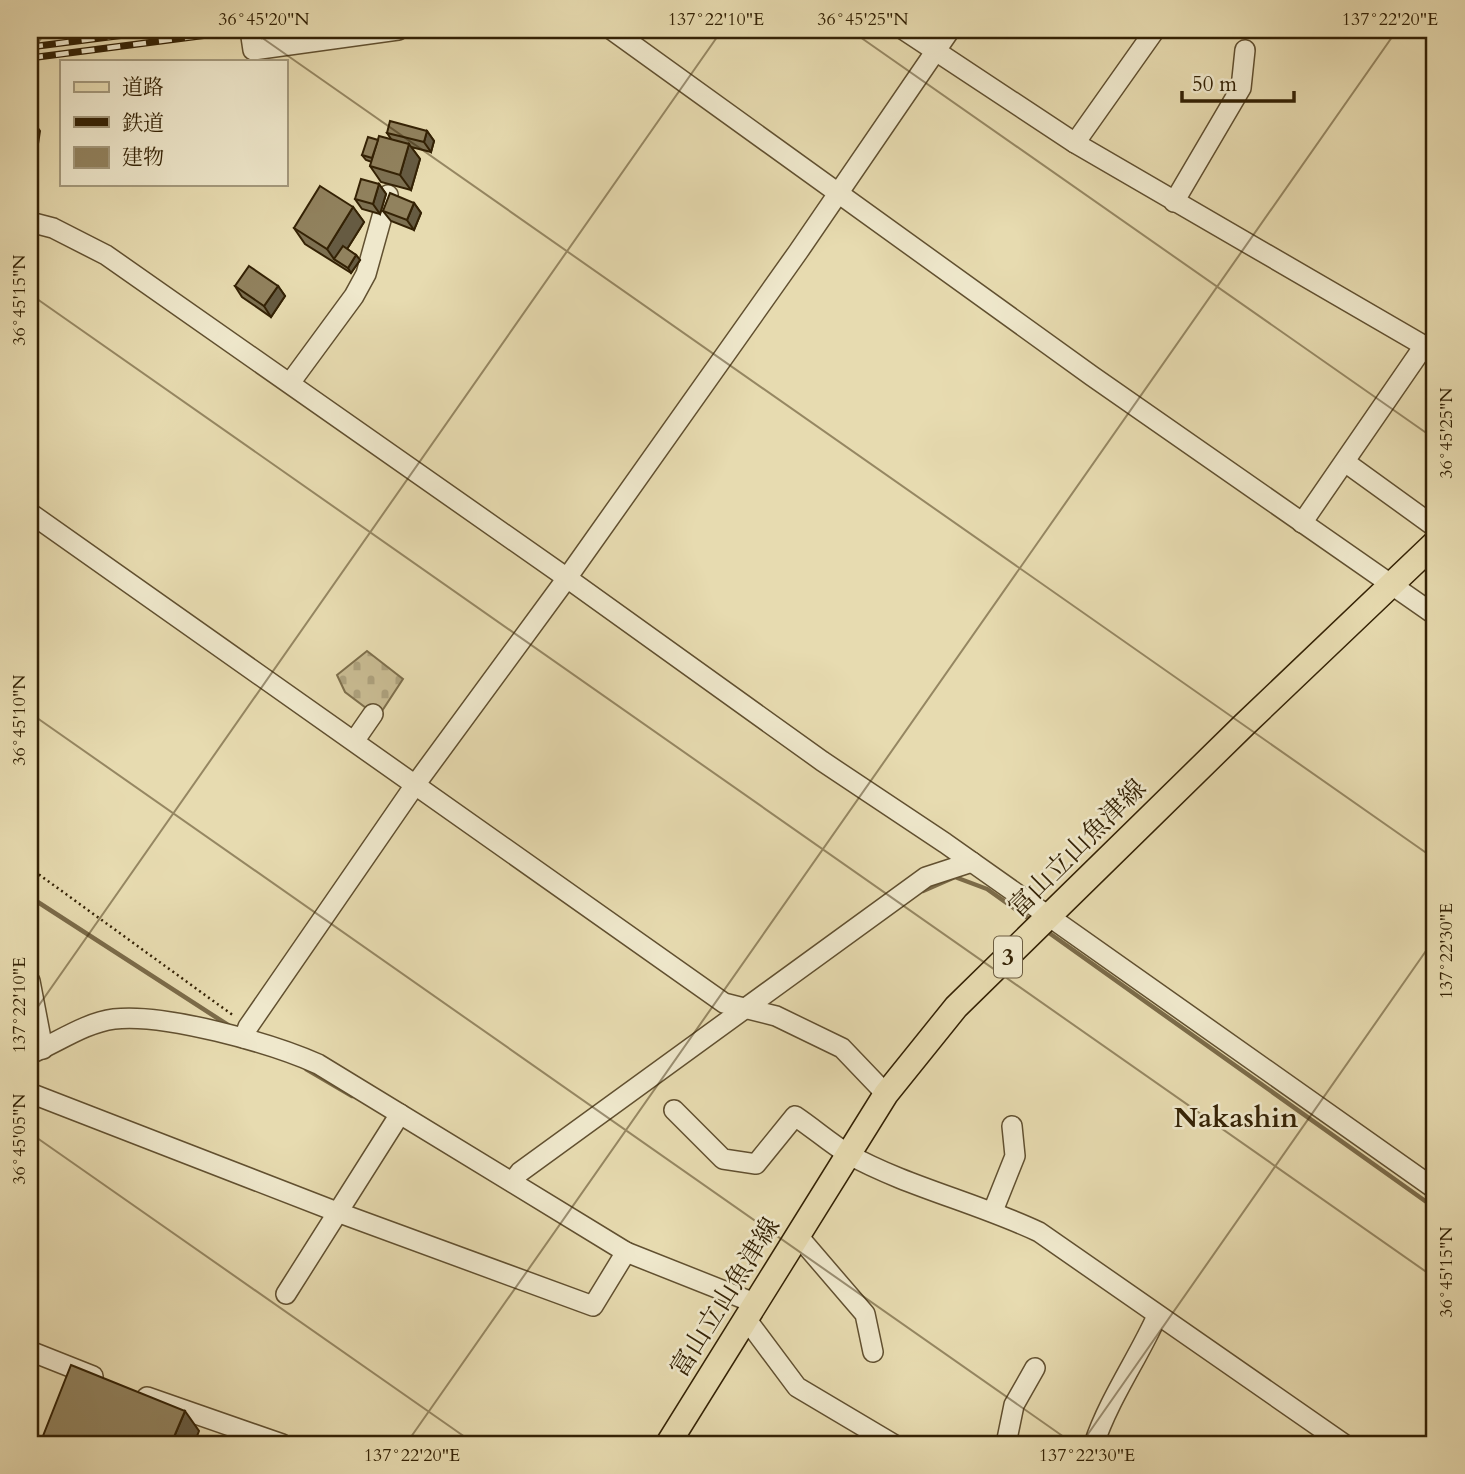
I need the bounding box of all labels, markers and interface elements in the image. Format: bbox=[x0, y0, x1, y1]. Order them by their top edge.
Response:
text: 36°45'20"N bbox=[218, 7, 310, 32]
text: 137°22'10"E bbox=[668, 7, 764, 32]
text: 36°45'25"N bbox=[817, 7, 909, 32]
text: 137°22'20"E bbox=[1342, 7, 1438, 32]
legend bbox=[60, 60, 287, 186]
scale bar bbox=[1182, 60, 1294, 104]
text: 50 m bbox=[1192, 70, 1237, 99]
text: 道路 bbox=[122, 73, 164, 102]
text: 鉄道 bbox=[122, 109, 164, 138]
text: 建物 bbox=[122, 143, 164, 172]
text: 36°45'15"N bbox=[7, 254, 32, 346]
text: 36°45'25"N bbox=[1434, 387, 1459, 479]
text: 36°45'10"N bbox=[7, 674, 32, 766]
street label: 富山立山魚津線 bbox=[1000, 771, 1154, 925]
text: 137°22'30"E bbox=[1434, 903, 1459, 999]
road number: 3 bbox=[994, 937, 1022, 978]
text: 137°22'10"E bbox=[7, 957, 32, 1053]
text: 36°45'05"N bbox=[7, 1093, 32, 1185]
district label: Nakashin bbox=[1174, 1099, 1298, 1137]
street label: 富山立山魚津線 bbox=[662, 1211, 788, 1383]
text: 36°45'15"N bbox=[1434, 1226, 1459, 1318]
text: 137°22'20"E bbox=[364, 1443, 460, 1468]
text: 137°22'30"E bbox=[1039, 1443, 1135, 1468]

